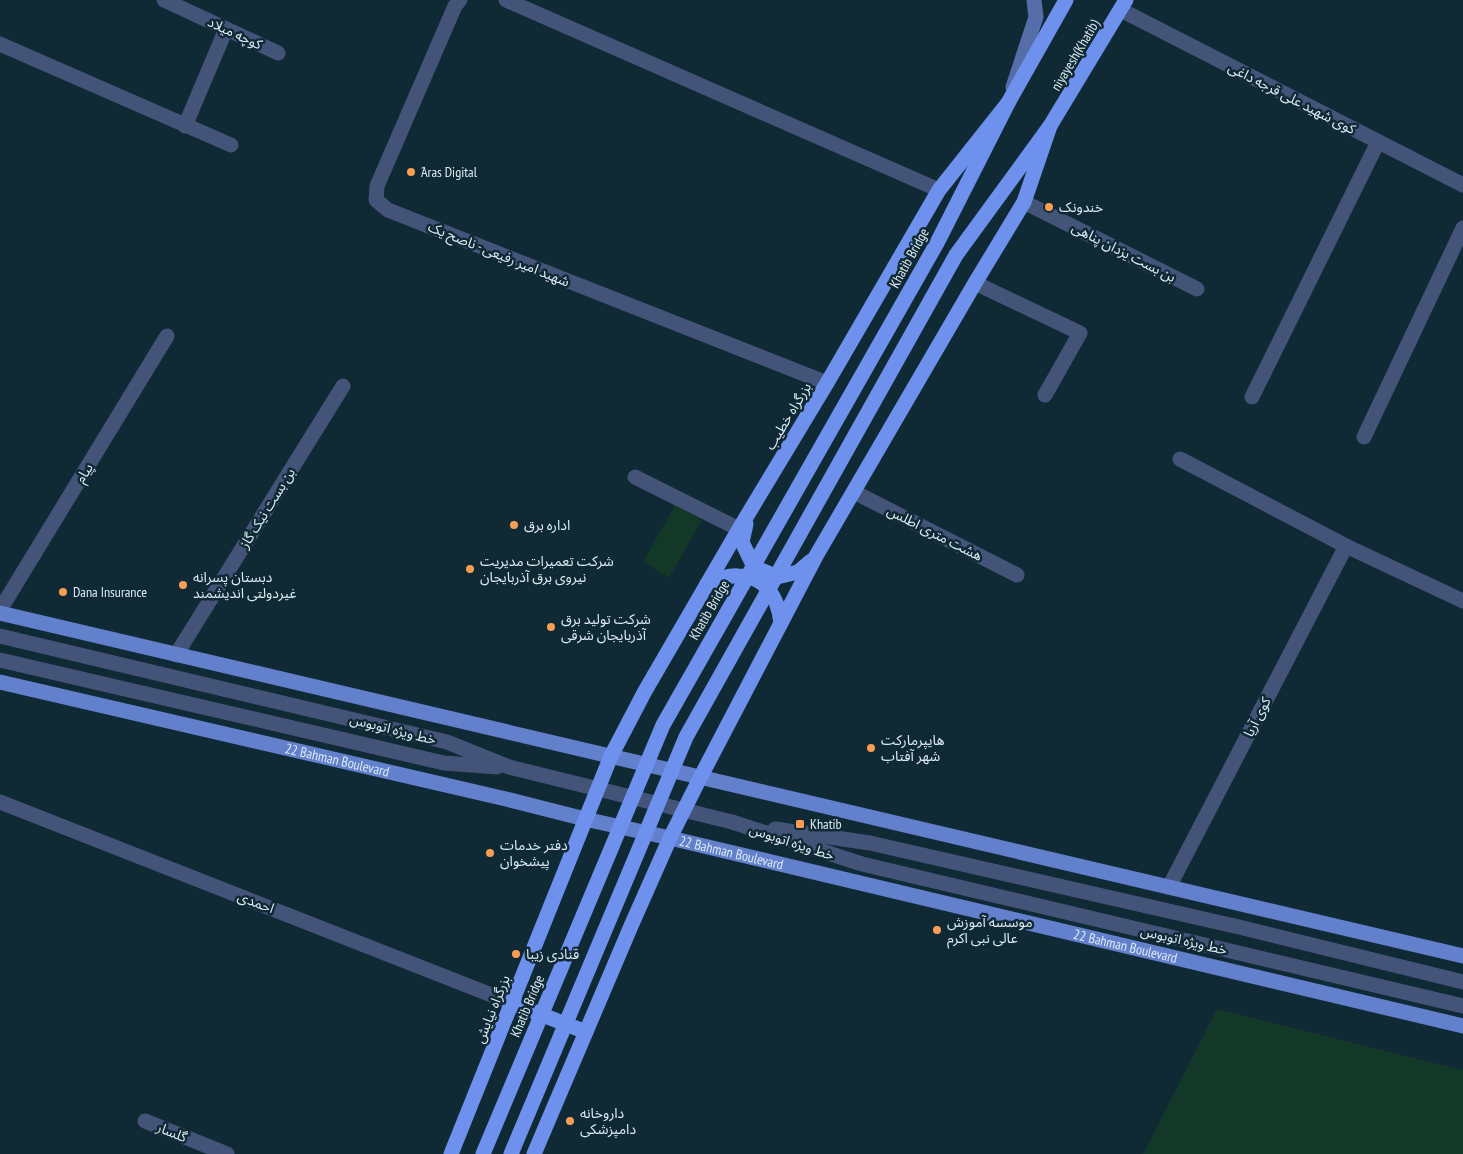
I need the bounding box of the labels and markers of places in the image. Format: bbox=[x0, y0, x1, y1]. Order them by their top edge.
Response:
place label: َAras Digital bbox=[421, 163, 478, 181]
marker: َAras Digital bbox=[405, 166, 417, 178]
place label: خندونک bbox=[1059, 198, 1103, 216]
marker: خندونک bbox=[1043, 201, 1055, 213]
place label: اداره برق bbox=[524, 516, 570, 534]
marker: اداره برق bbox=[508, 519, 520, 531]
place label: شرکت تعمیرات مدیریت نیروی برق آذربایجان bbox=[480, 552, 614, 586]
marker: شرکت تعمیرات مدیریت نیروی برق آذربایجان bbox=[464, 563, 476, 575]
place label: دبستان پسرانه غیردولتی اندیشمند bbox=[193, 568, 296, 602]
marker: دبستان پسرانه غیردولتی اندیشمند bbox=[177, 579, 189, 591]
place label: Dana Insurance bbox=[73, 583, 147, 601]
marker: Dana Insurance bbox=[57, 586, 69, 598]
place label: شرکت تولید برق آذربایجان شرقی bbox=[561, 610, 651, 644]
marker: شرکت تولید برق آذربایجان شرقی bbox=[545, 621, 557, 633]
place label: هایپرمارکت شهر آفتاب bbox=[881, 731, 945, 765]
marker: هایپرمارکت شهر آفتاب bbox=[865, 742, 877, 754]
place label: Khatib bbox=[810, 815, 842, 833]
marker: Khatib bbox=[794, 818, 806, 830]
place label: دفتر خدمات پیشخوان bbox=[500, 836, 568, 871]
marker: دفتر خدمات پیشخوان bbox=[484, 847, 496, 859]
place label: موسسه آموزش عالی نبی اکرم bbox=[947, 913, 1033, 949]
marker: موسسه آموزش عالی نبی اکرم bbox=[931, 924, 943, 936]
place label: قنادی زیبا bbox=[526, 945, 579, 963]
marker: قنادی زیبا bbox=[510, 948, 522, 960]
place label: داروخانه دامپزشکی bbox=[580, 1104, 636, 1139]
marker: داروخانه دامپزشکی bbox=[564, 1115, 576, 1127]

